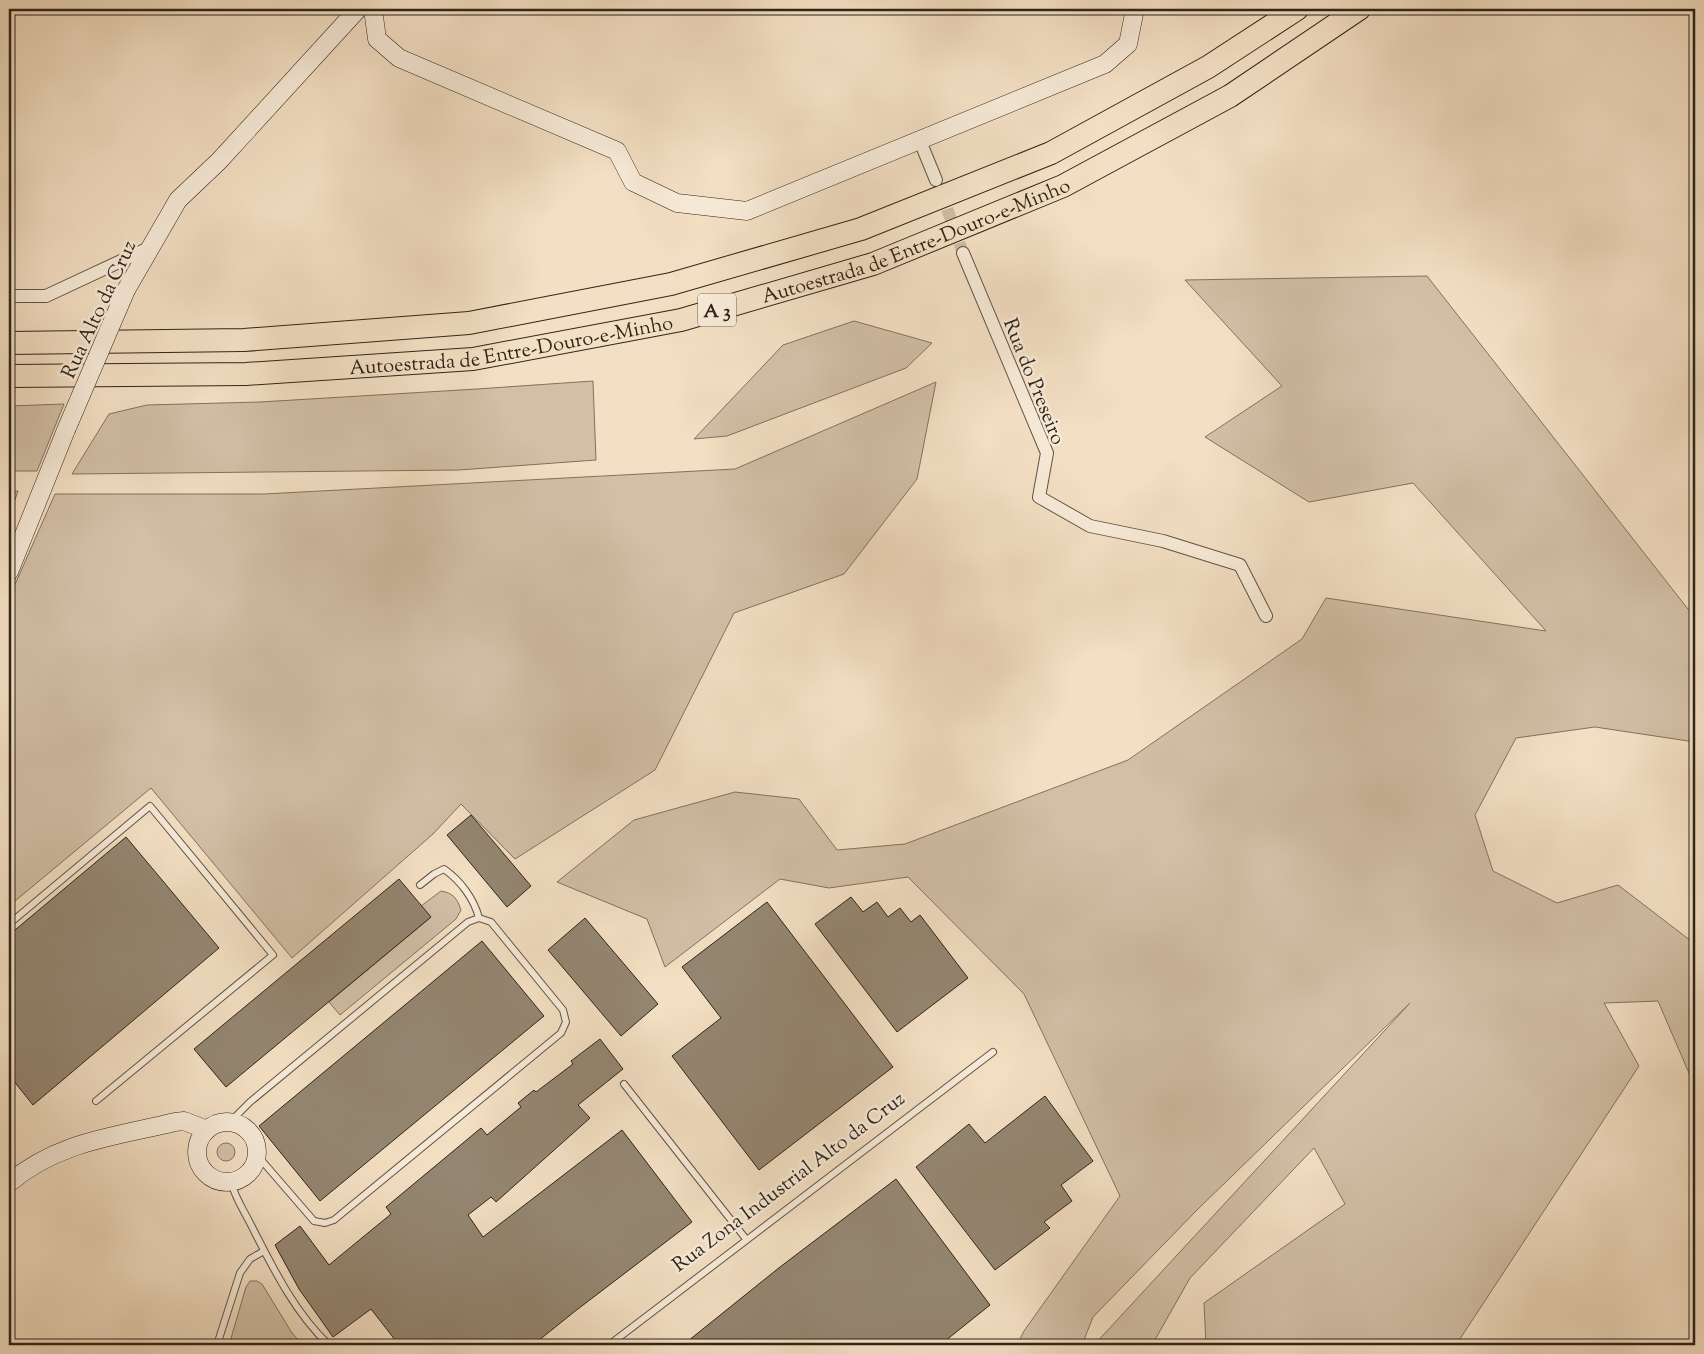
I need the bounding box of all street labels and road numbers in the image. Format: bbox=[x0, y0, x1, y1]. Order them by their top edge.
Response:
street label: Autoestrada de Entre-Douro-e-Minho bbox=[759, 173, 1076, 313]
street label: Rua Alto da Cruz bbox=[56, 236, 145, 384]
road number: A 3 bbox=[698, 294, 736, 326]
street label: Autoestrada de Entre-Douro-e-Minho bbox=[349, 310, 676, 384]
street label: Rua do Preseiro bbox=[994, 314, 1071, 450]
street label: Rua Zona Industrial Alto da Cruz bbox=[667, 1086, 912, 1280]

